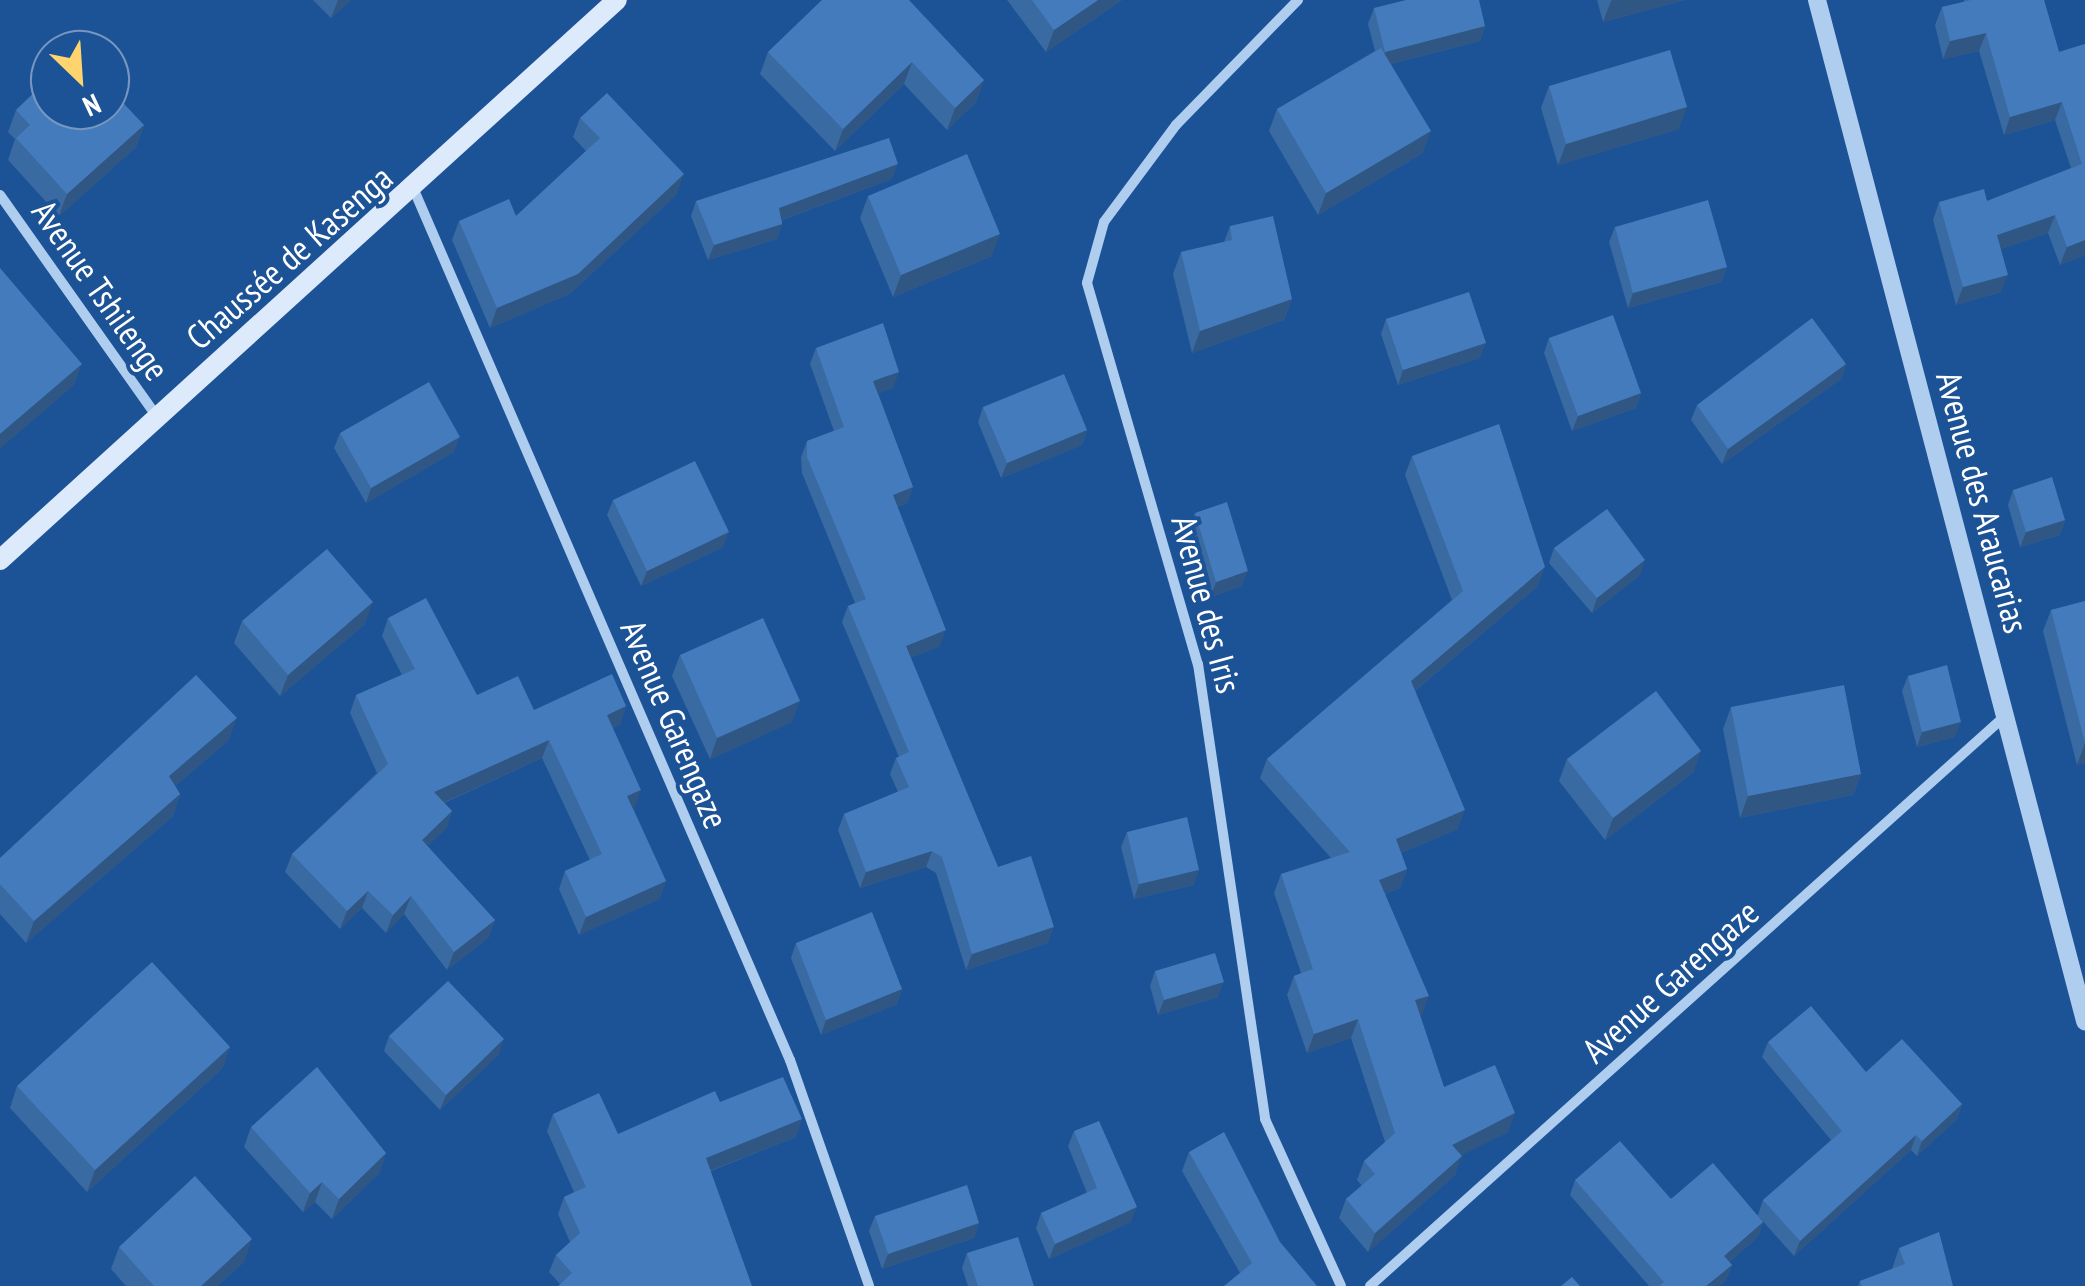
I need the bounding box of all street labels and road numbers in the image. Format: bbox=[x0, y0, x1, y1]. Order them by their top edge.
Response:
street label: Chaussée de Kasenga bbox=[178, 156, 400, 358]
street label: Avenue Tshilenge bbox=[23, 192, 179, 388]
street label: Avenue des Araucarias bbox=[1928, 366, 2038, 638]
street label: Avenue des Iris bbox=[1163, 511, 1251, 697]
street label: Avenue Garengaze bbox=[612, 613, 738, 835]
street label: Avenue Garengaze bbox=[1573, 891, 1767, 1071]

